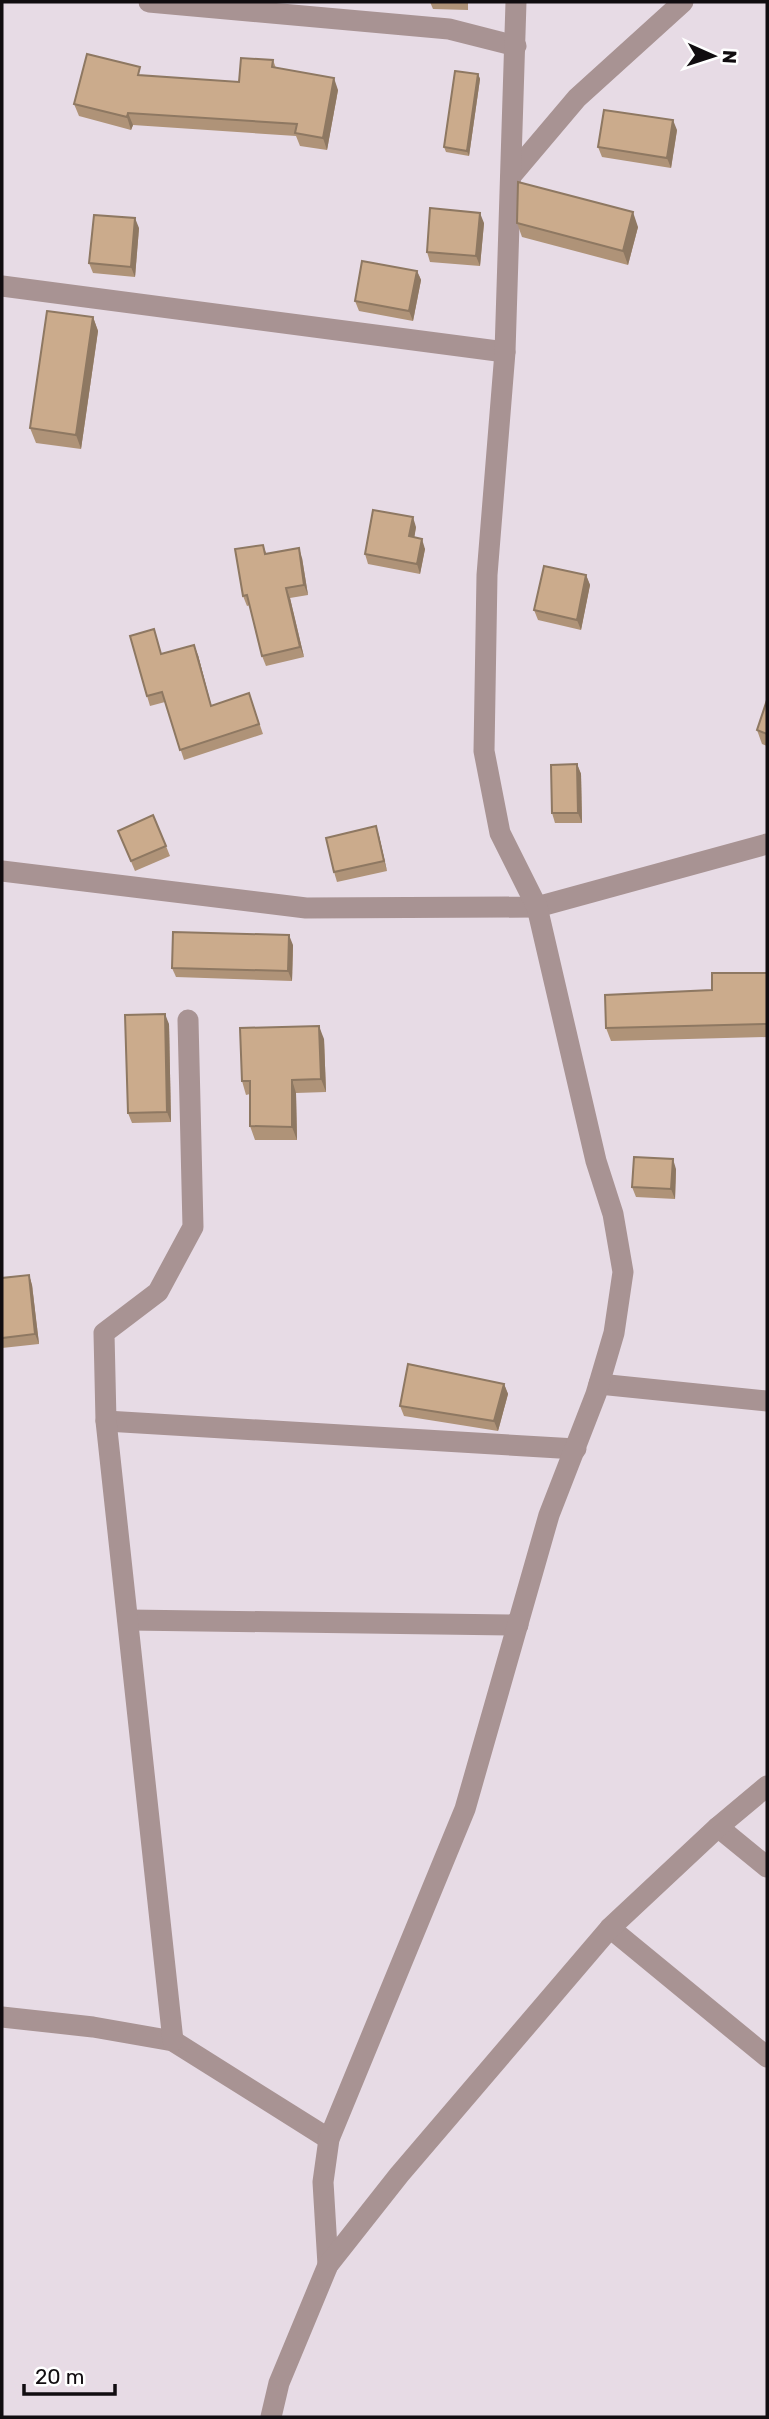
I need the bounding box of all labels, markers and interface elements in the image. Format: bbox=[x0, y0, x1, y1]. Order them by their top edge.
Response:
north arrow bbox=[678, 21, 748, 91]
text: N bbox=[718, 49, 741, 64]
scale bar bbox=[24, 2352, 116, 2396]
text: 20 m bbox=[35, 2364, 84, 2389]

